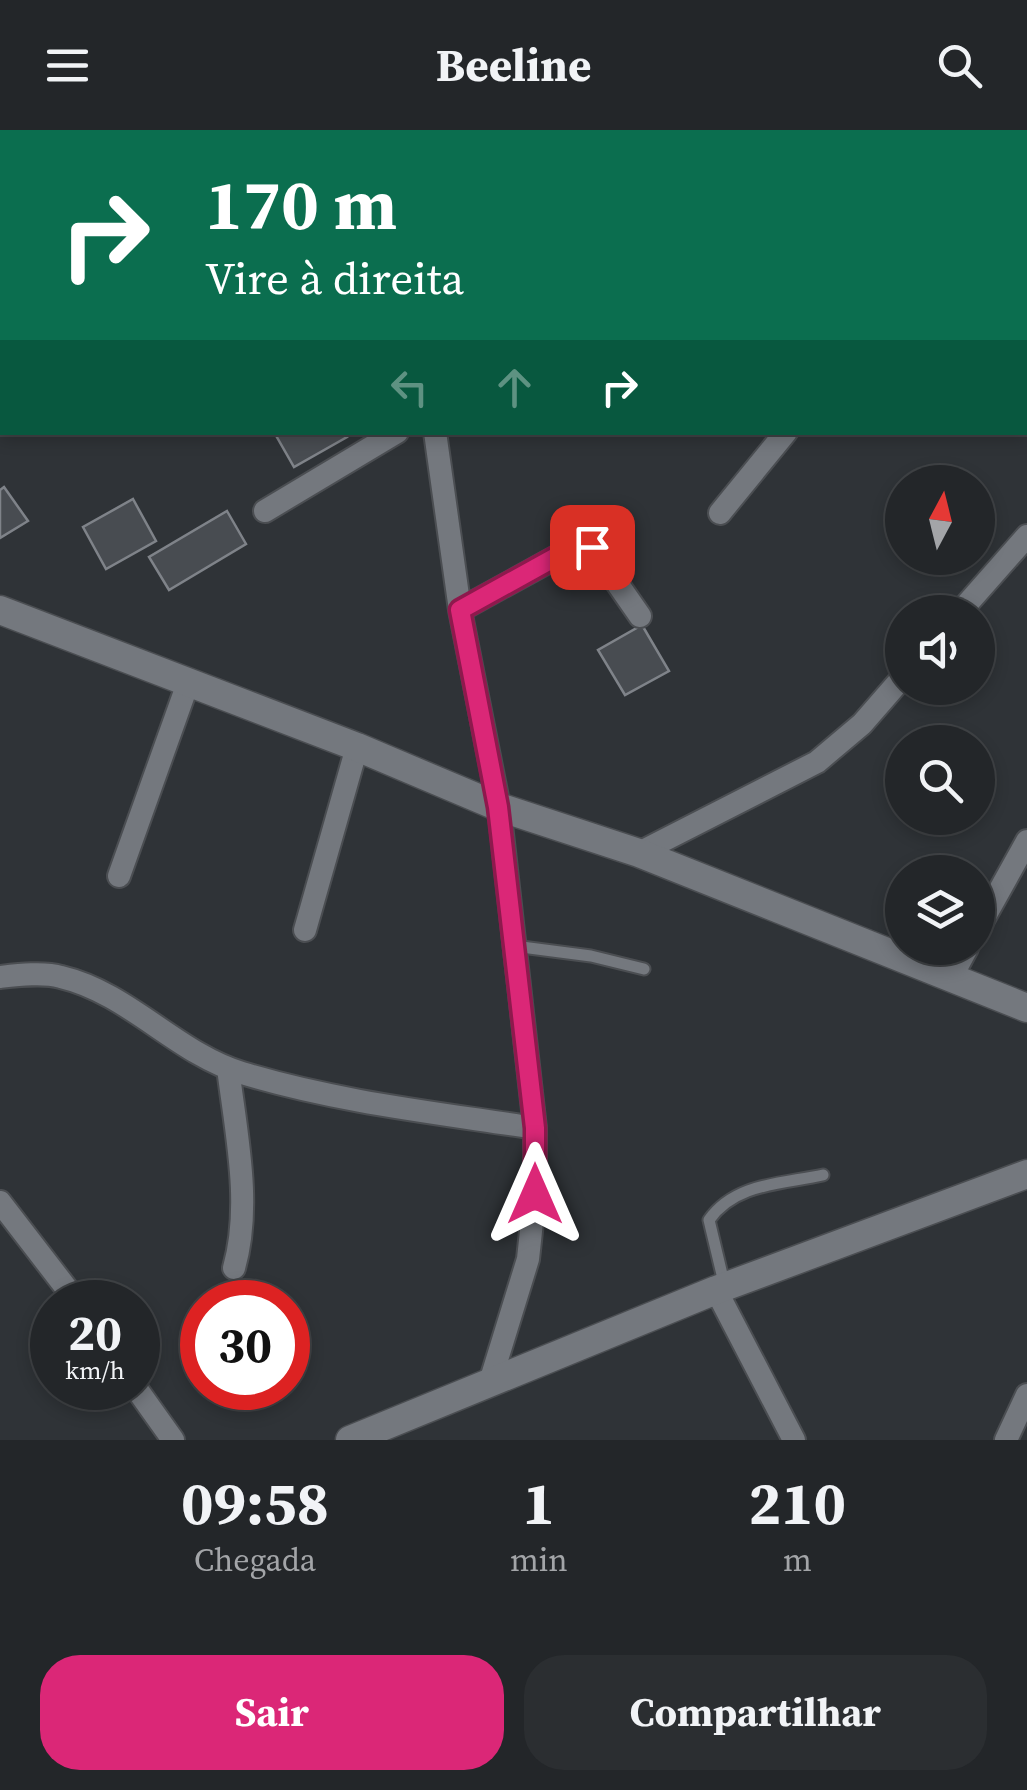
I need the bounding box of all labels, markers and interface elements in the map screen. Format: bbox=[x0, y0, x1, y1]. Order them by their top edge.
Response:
text: Beeline bbox=[436, 34, 591, 96]
icon: menu bbox=[40, 38, 95, 93]
icon: search bbox=[932, 38, 987, 93]
text: 170 m bbox=[205, 156, 397, 252]
icon: right bbox=[40, 170, 170, 300]
text: Vire à direita bbox=[205, 247, 464, 309]
icon: left bbox=[382, 360, 437, 415]
icon: ahead bbox=[487, 360, 542, 415]
icon: right bbox=[592, 360, 647, 415]
north arrow bbox=[885, 465, 995, 575]
map controls bbox=[885, 465, 995, 965]
pin bbox=[550, 505, 635, 590]
icon: arrive bbox=[565, 520, 620, 575]
button: sound bbox=[885, 595, 995, 705]
button: search bbox=[885, 725, 995, 835]
button: layers bbox=[885, 855, 995, 965]
position arrow bbox=[483, 1142, 587, 1246]
speed limit sign: 30 bbox=[180, 1280, 310, 1410]
text: 20 bbox=[68, 1298, 122, 1367]
text: km/h bbox=[65, 1353, 125, 1387]
text: 09:58 bbox=[181, 1462, 329, 1544]
text: 1 bbox=[522, 1462, 555, 1544]
text: 210 bbox=[749, 1462, 846, 1544]
text: Chegada bbox=[194, 1538, 316, 1582]
text: min bbox=[510, 1538, 568, 1582]
text: m bbox=[783, 1538, 812, 1582]
button: Sair bbox=[40, 1655, 504, 1770]
button: Compartilhar bbox=[524, 1655, 987, 1770]

